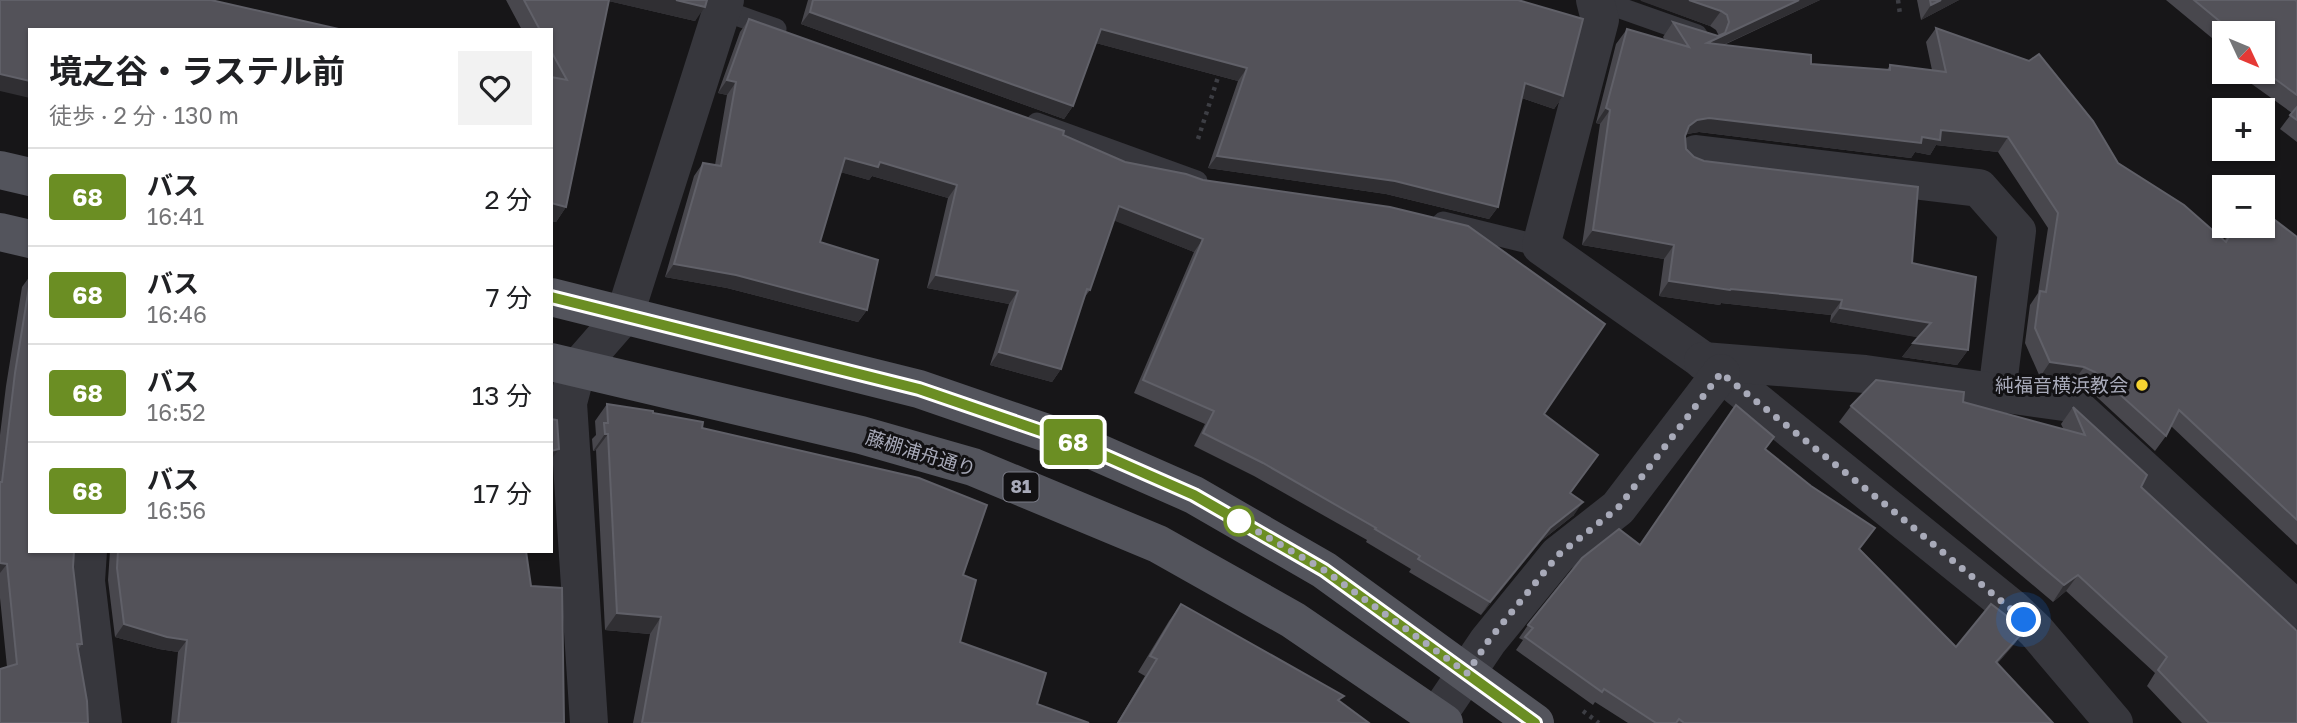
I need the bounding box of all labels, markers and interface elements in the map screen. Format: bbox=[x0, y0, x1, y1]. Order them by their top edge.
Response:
north arrow bbox=[2212, 21, 2275, 84]
map controls bbox=[2212, 21, 2275, 238]
text: 境之谷・ラステル前 bbox=[49, 51, 345, 90]
button: heart bbox=[458, 51, 532, 125]
button: + bbox=[2212, 98, 2275, 161]
text: 徒歩 · 2 分 · 130 m bbox=[49, 101, 239, 129]
text: バス bbox=[147, 170, 199, 201]
button: − bbox=[2212, 175, 2275, 238]
text: 68 bbox=[72, 182, 103, 211]
text: 2 分 bbox=[484, 184, 532, 215]
text: 16:41 bbox=[147, 202, 204, 230]
text: バス bbox=[147, 268, 199, 299]
text: 68 bbox=[72, 280, 103, 309]
text: 7 分 bbox=[486, 282, 532, 313]
text: 16:46 bbox=[147, 300, 207, 328]
text: バス bbox=[147, 366, 199, 397]
place label: 純福音横浜教会 bbox=[1995, 373, 2128, 396]
marker: 純福音横浜教会 bbox=[2134, 377, 2150, 393]
text: 68 bbox=[72, 378, 103, 407]
text: 13 分 bbox=[472, 380, 532, 411]
text: 16:52 bbox=[147, 398, 206, 426]
line badge: 68 bbox=[1042, 419, 1104, 465]
street label: 藤棚浦舟通り bbox=[863, 425, 979, 480]
text: 68 bbox=[1058, 427, 1088, 456]
text: バス bbox=[147, 464, 199, 495]
road number: 81 bbox=[1004, 472, 1038, 502]
text: 68 bbox=[72, 476, 103, 505]
text: 17 分 bbox=[473, 478, 532, 509]
text: 16:56 bbox=[147, 496, 206, 524]
unlabelled marker bbox=[1224, 506, 1254, 536]
your location bbox=[2006, 602, 2041, 637]

